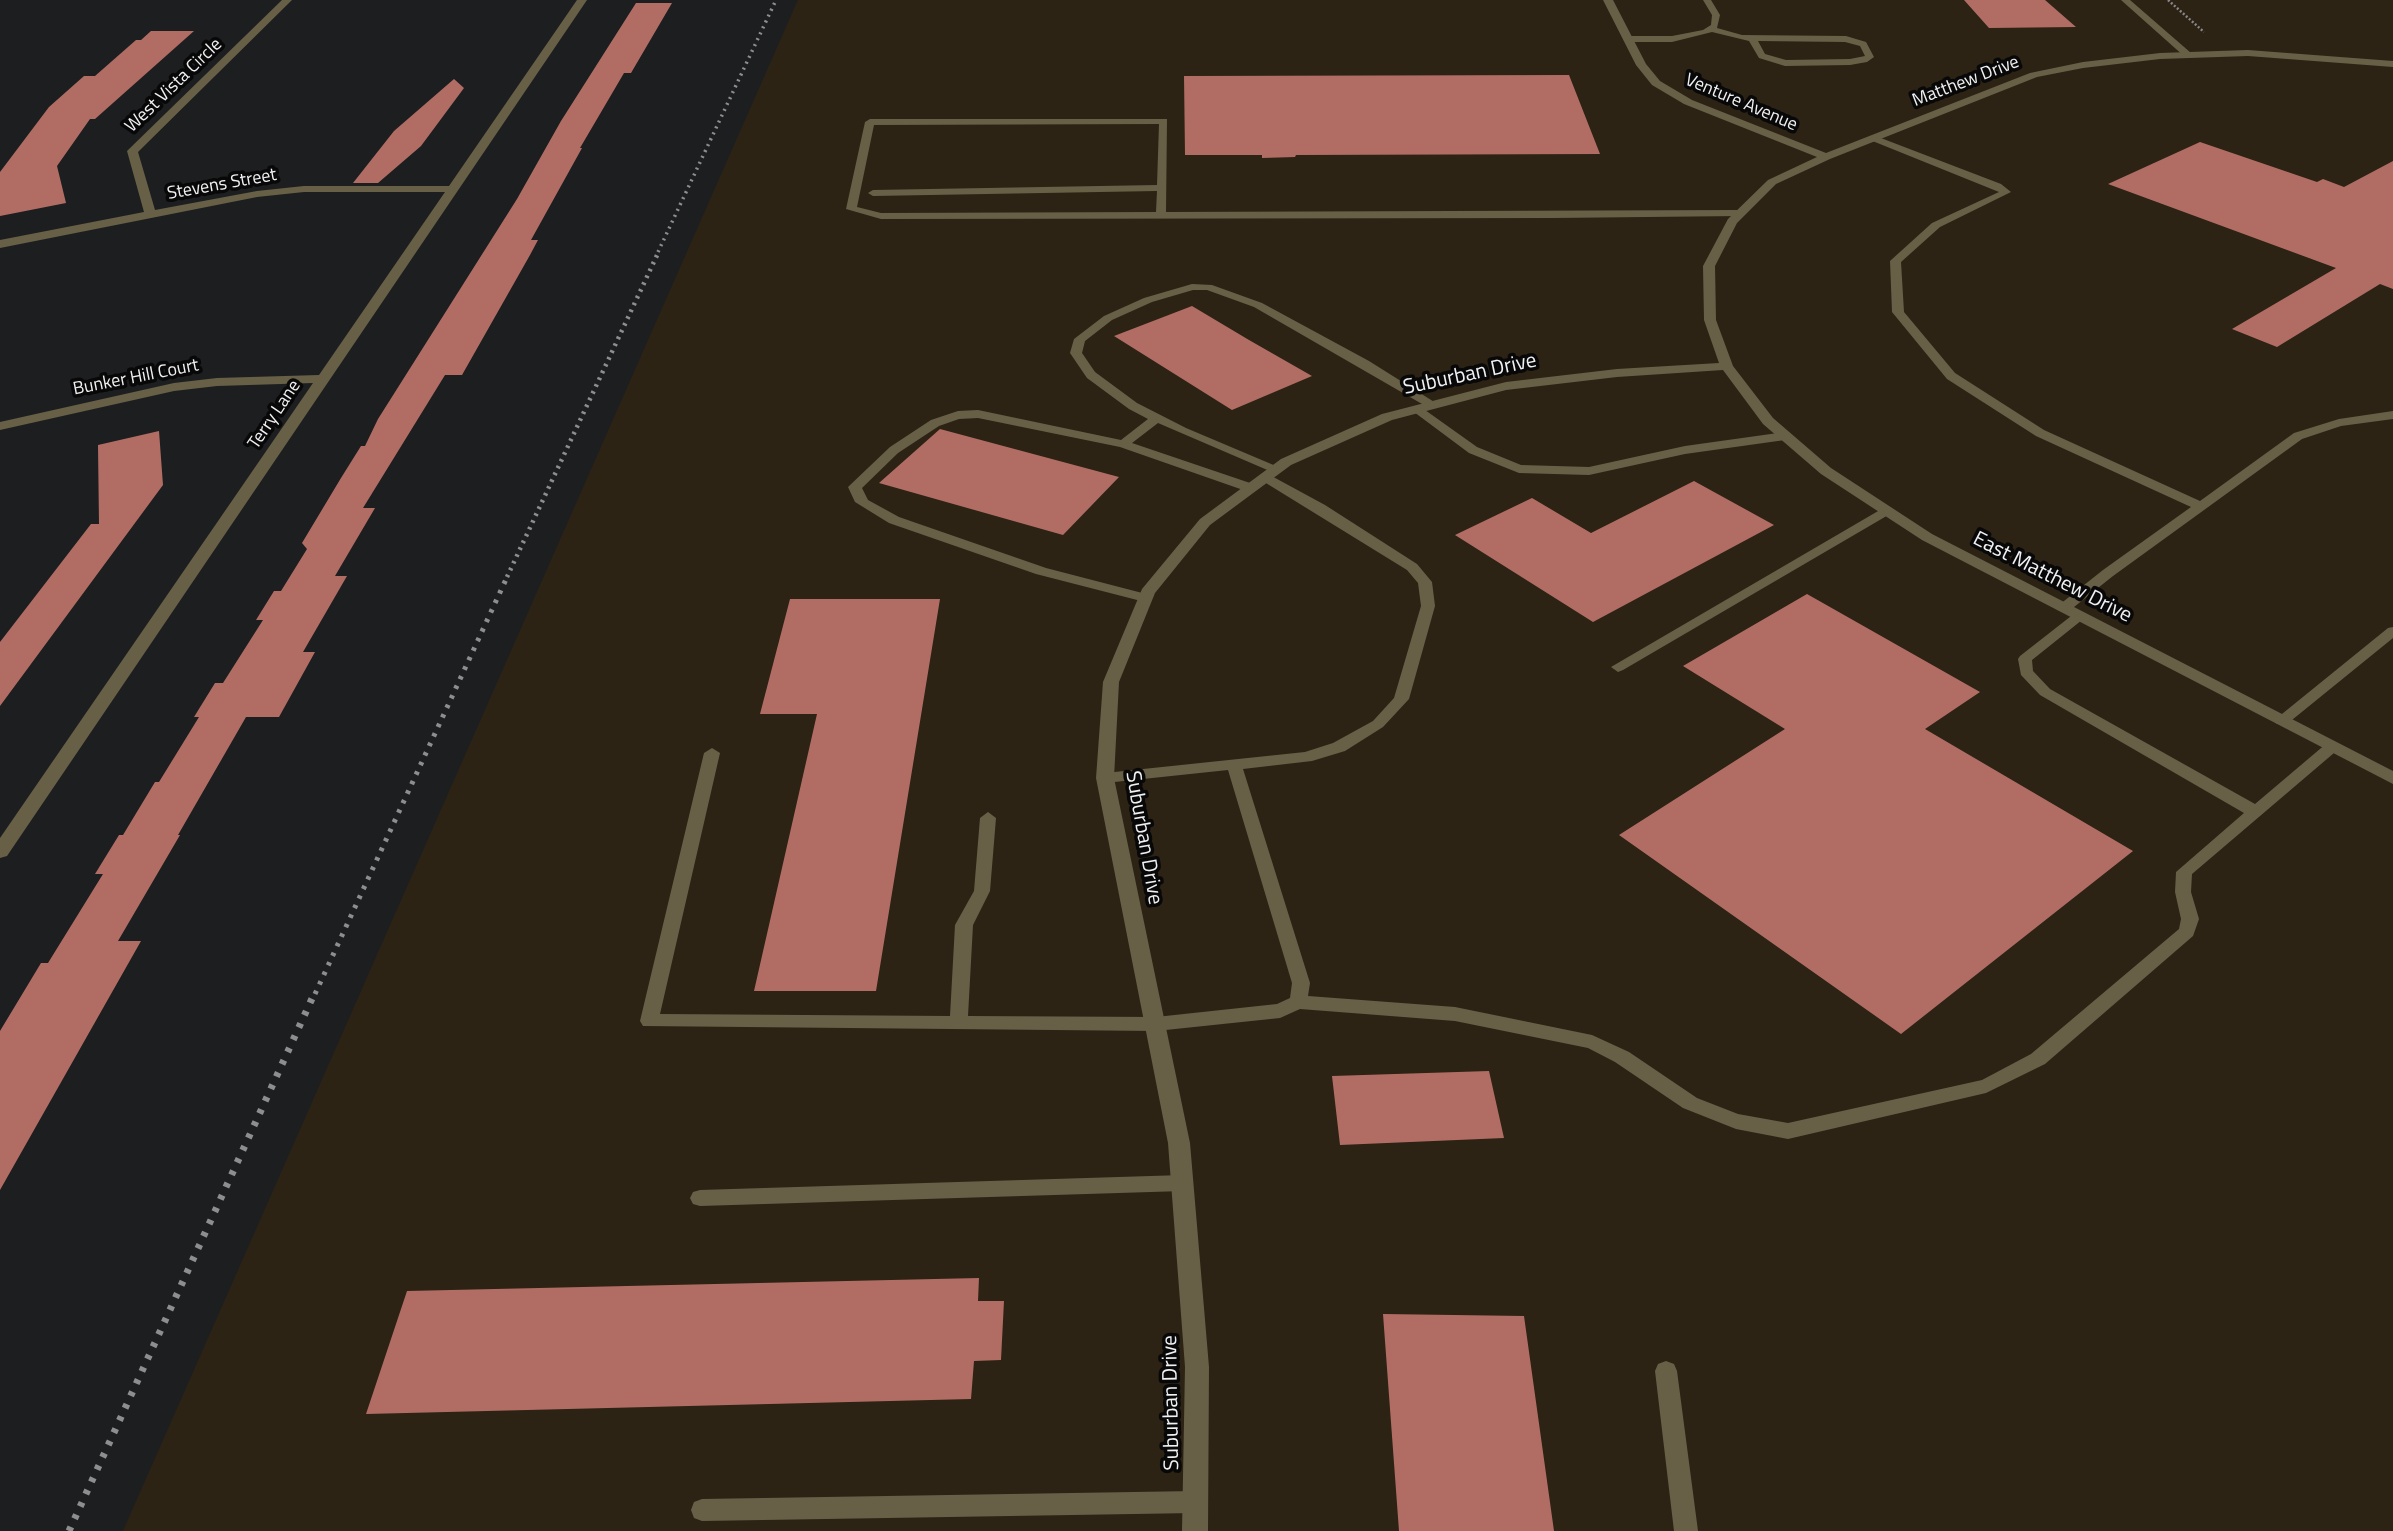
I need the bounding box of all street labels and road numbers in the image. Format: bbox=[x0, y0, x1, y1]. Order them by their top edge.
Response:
street label: West Vista Circle bbox=[121, 34, 227, 138]
street label: Matthew Drive bbox=[1910, 52, 2022, 112]
street label: Venture Avenue bbox=[1682, 70, 1800, 136]
street label: Stevens Street bbox=[166, 165, 278, 205]
street label: Suburban Drive bbox=[1401, 349, 1539, 401]
street label: Bunker Hill Court bbox=[71, 355, 201, 401]
street label: Terry Lane bbox=[244, 376, 306, 454]
street label: East Matthew Drive bbox=[1968, 527, 2136, 629]
street label: Suburban Drive bbox=[1119, 769, 1167, 907]
street label: Suburban Drive bbox=[1158, 1335, 1186, 1471]

